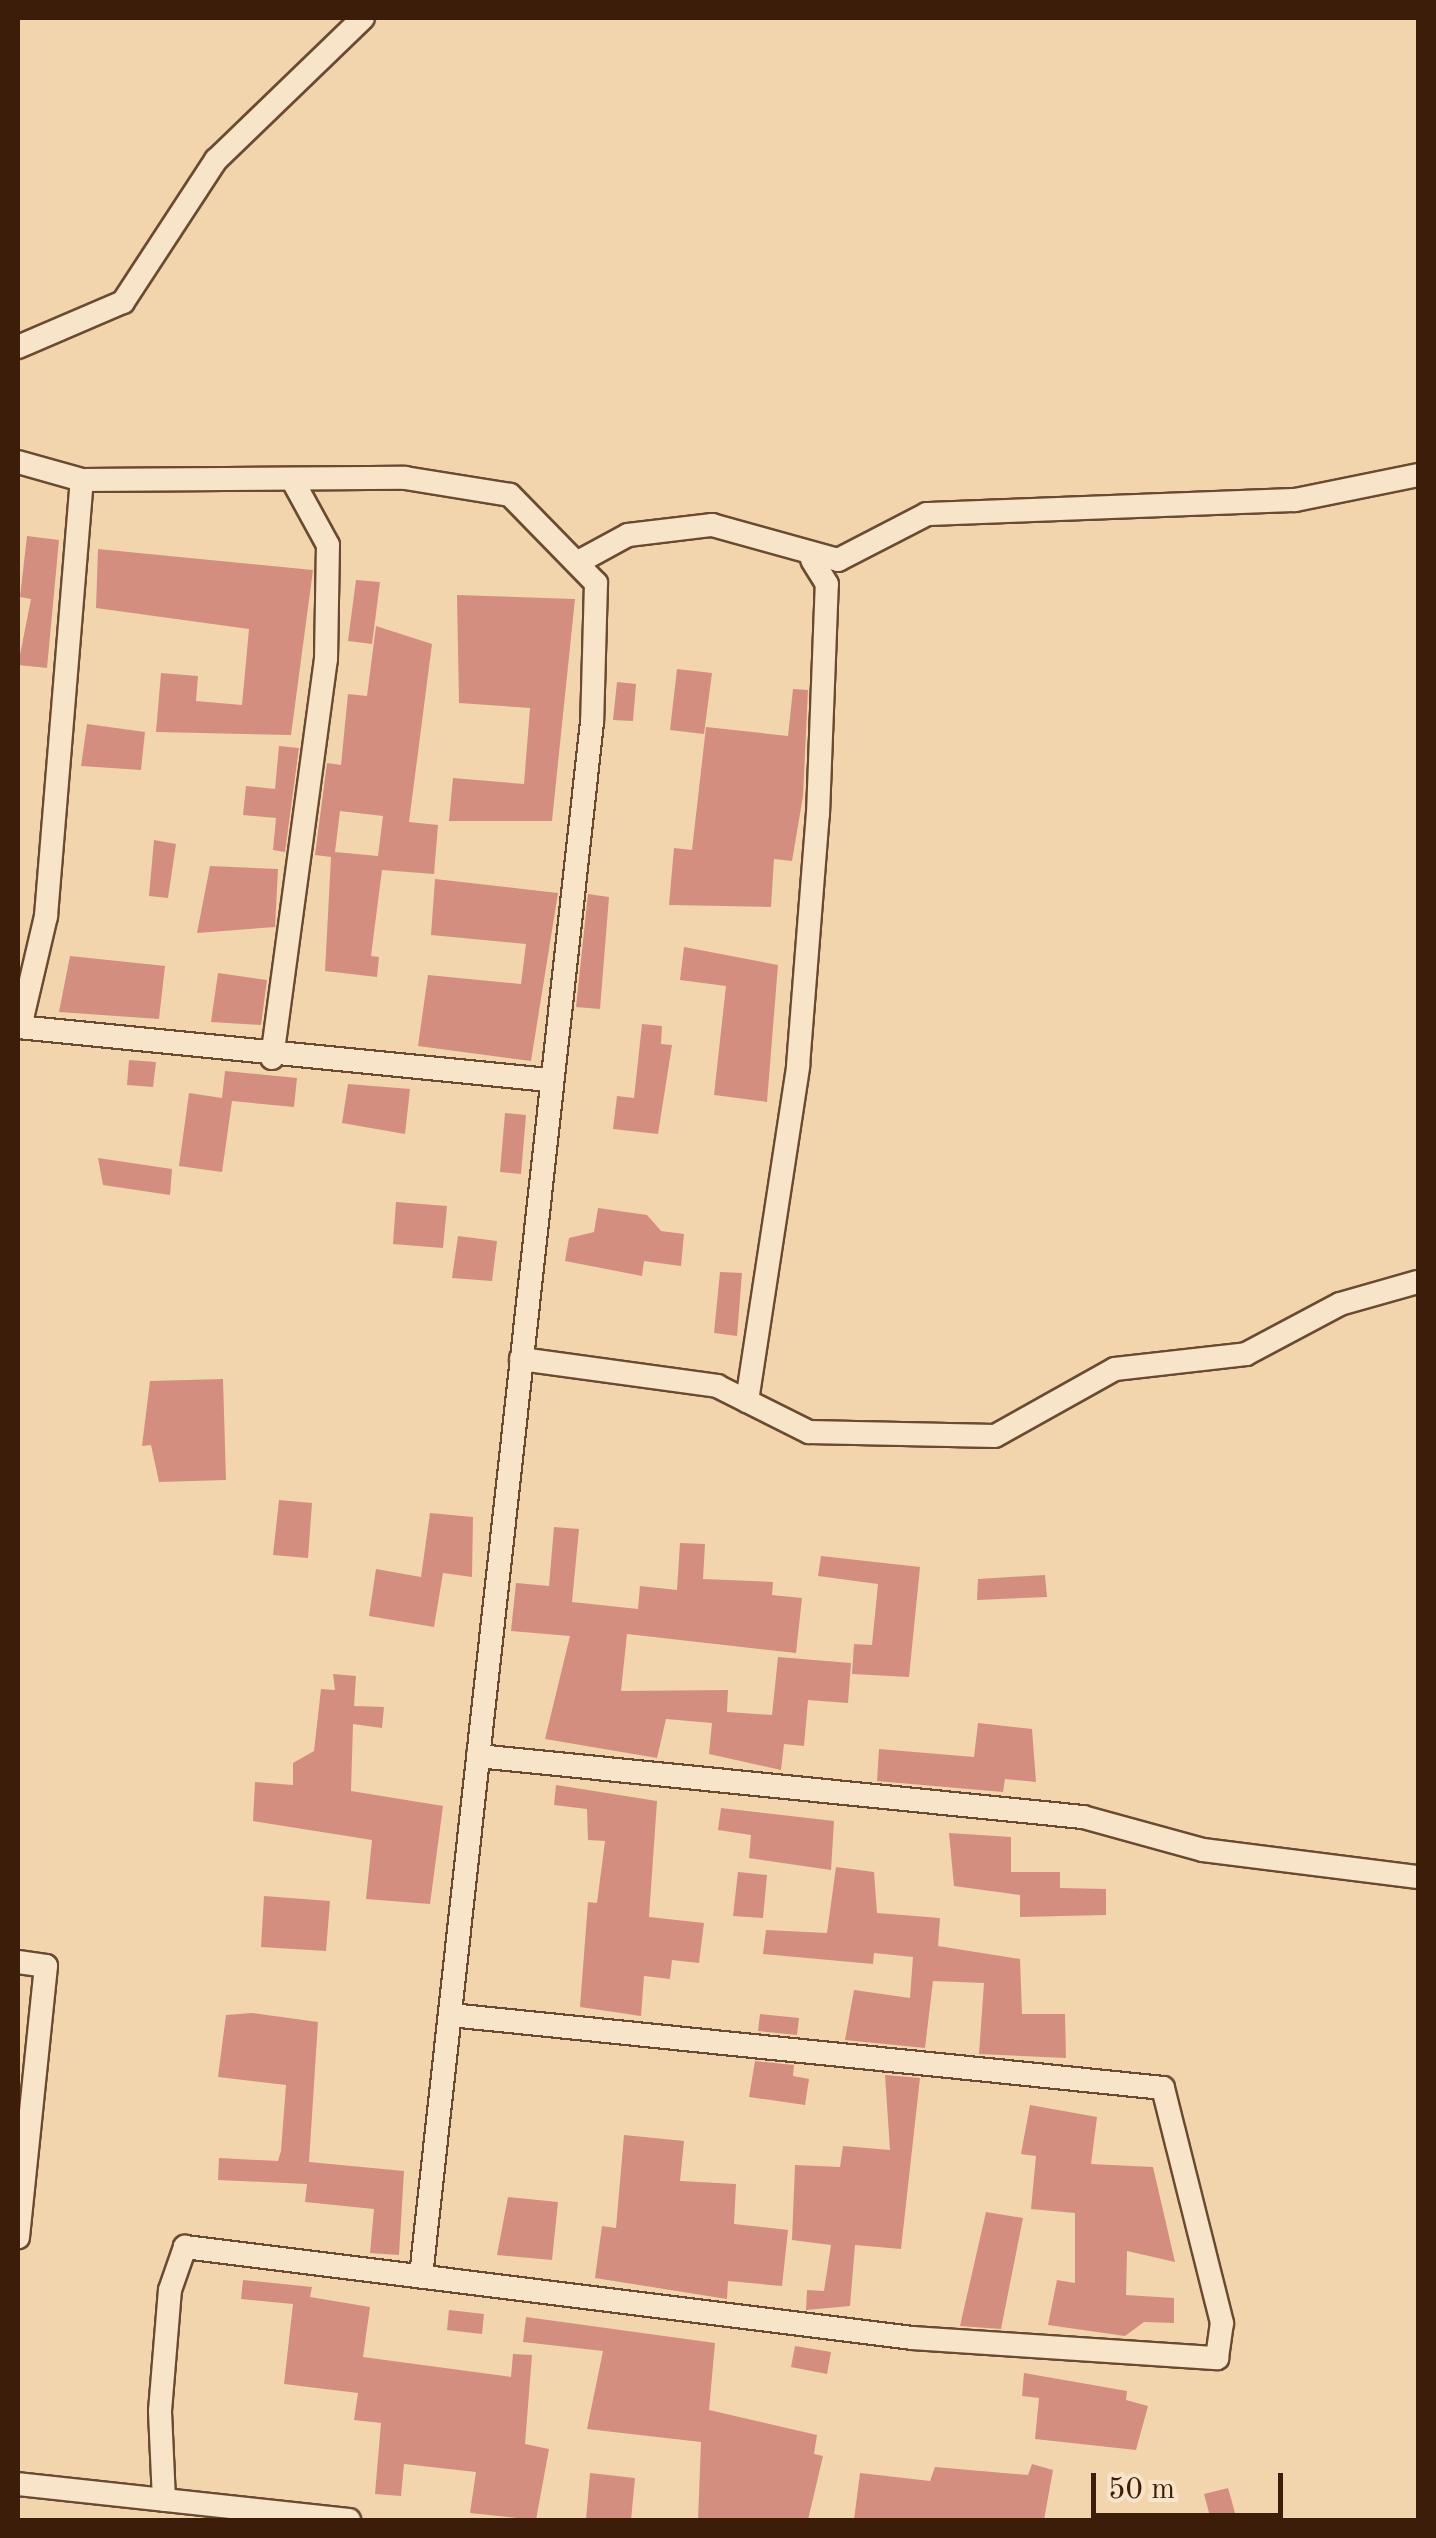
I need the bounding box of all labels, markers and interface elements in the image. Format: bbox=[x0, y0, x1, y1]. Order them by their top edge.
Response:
scale bar bbox=[1096, 2453, 1288, 2515]
text: 50 m bbox=[1108, 2475, 1175, 2505]

